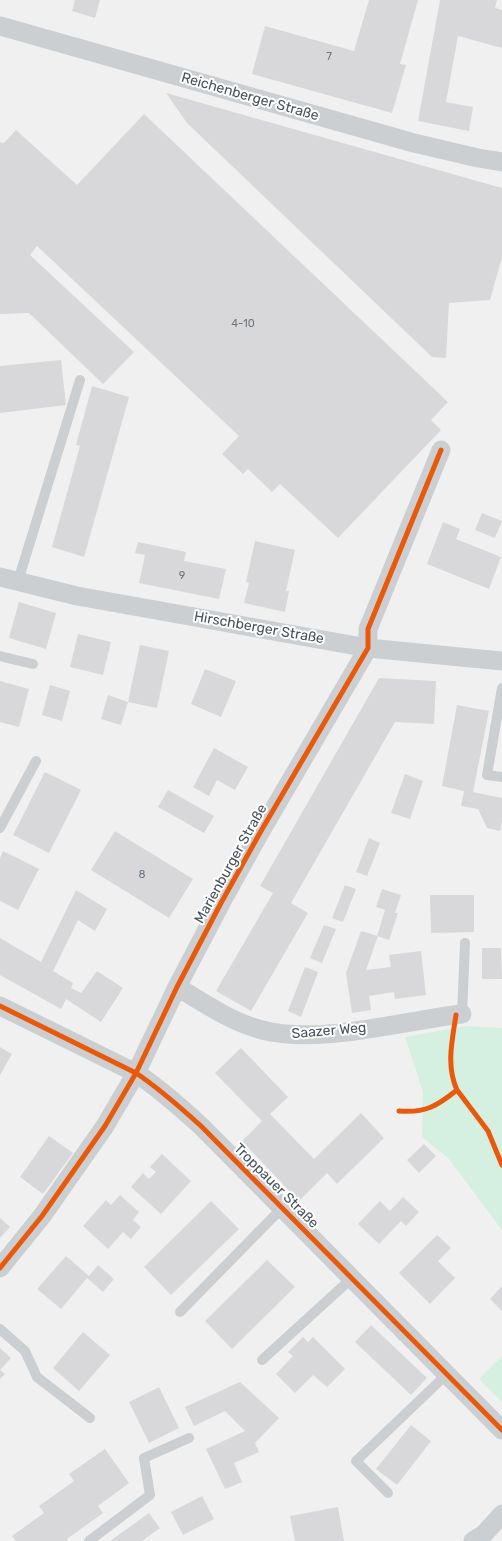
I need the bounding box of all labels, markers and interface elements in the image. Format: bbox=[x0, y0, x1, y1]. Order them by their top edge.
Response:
house number: 7 bbox=[326, 50, 332, 64]
street label: Reichenberger Straße bbox=[179, 69, 321, 125]
house number: 4-10 bbox=[231, 317, 255, 331]
house number: 9 bbox=[179, 569, 185, 583]
street label: Hirschberger Straße bbox=[193, 608, 325, 648]
street label: Marienburger Straße bbox=[191, 801, 271, 927]
house number: 8 bbox=[139, 868, 145, 882]
street label: Saazer Weg bbox=[291, 1019, 367, 1043]
street label: Troppauer Straße bbox=[230, 1140, 322, 1232]

